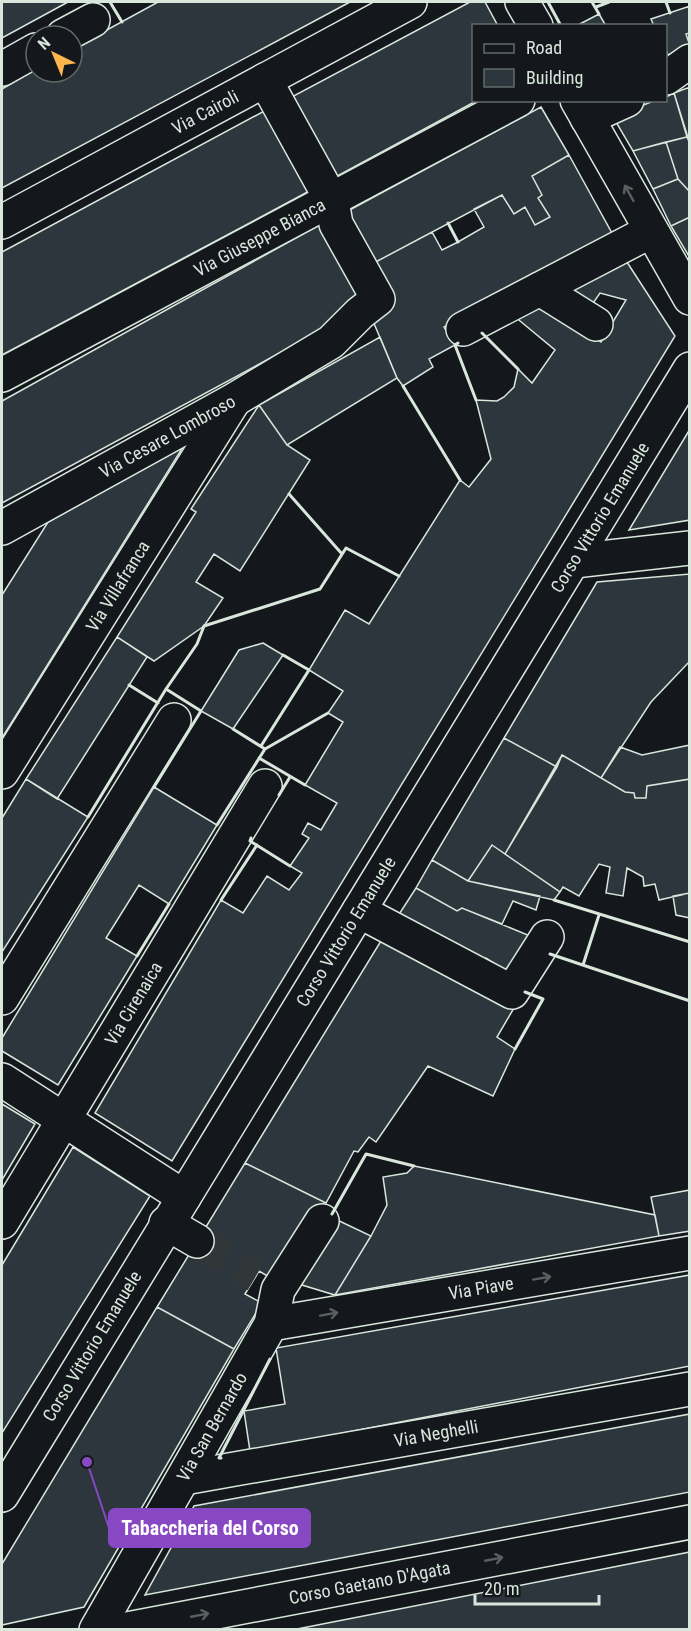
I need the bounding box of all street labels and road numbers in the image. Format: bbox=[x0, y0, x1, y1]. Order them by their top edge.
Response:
street label: Via Cairoli bbox=[168, 85, 242, 138]
street label: Via Giuseppe Bianca bbox=[190, 194, 329, 281]
street label: Via Cesare Lombroso bbox=[96, 390, 239, 482]
street label: Corso Vittorio Emanuele bbox=[546, 438, 653, 596]
street label: Via Villafranca bbox=[81, 537, 154, 635]
street label: Corso Vittorio Emanuele bbox=[292, 853, 400, 1010]
street label: Via Cirenaica bbox=[100, 958, 166, 1049]
street label: Corso Vittorio Emanuele bbox=[38, 1267, 145, 1425]
street label: Via Piave bbox=[447, 1272, 515, 1304]
street label: Via San Bernardo bbox=[172, 1368, 251, 1485]
street label: Via Neghelli bbox=[392, 1415, 480, 1451]
street label: Corso Gaetano D'Agata bbox=[287, 1557, 452, 1608]

